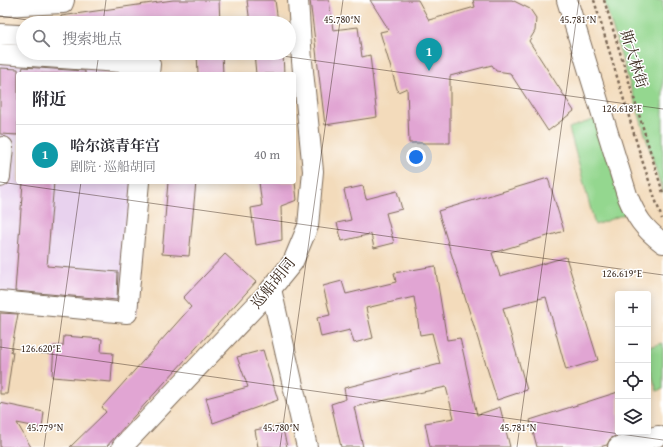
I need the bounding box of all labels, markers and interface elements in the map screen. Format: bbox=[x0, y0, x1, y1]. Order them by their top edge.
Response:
text: 45.780°N bbox=[324, 12, 361, 27]
text: 45.781°N bbox=[560, 12, 597, 27]
search box bbox=[16, 16, 296, 60]
icon: search bbox=[30, 27, 52, 49]
street label: 斯大林街 bbox=[616, 27, 653, 91]
text: 搜索地点 bbox=[62, 28, 122, 49]
pin: 1 bbox=[416, 38, 442, 71]
text: 附近 bbox=[32, 86, 66, 111]
text: 126.618°E bbox=[602, 101, 642, 116]
text: 哈尔滨青年宫 bbox=[70, 135, 160, 156]
text: 1 bbox=[42, 145, 48, 164]
text: 40 m bbox=[254, 145, 280, 164]
your location bbox=[406, 147, 426, 167]
text: 剧院 · 巡船胡同 bbox=[70, 157, 156, 176]
street label: 巡船胡同 bbox=[246, 253, 300, 313]
text: 126.619°E bbox=[602, 266, 642, 281]
map controls bbox=[615, 291, 651, 435]
button: + bbox=[615, 291, 651, 327]
button: − bbox=[615, 327, 651, 363]
text: 126.620°E bbox=[21, 341, 61, 356]
button: locate bbox=[615, 363, 651, 399]
button: layers bbox=[615, 399, 651, 435]
text: 45.779°N bbox=[27, 420, 64, 435]
text: 45.780°N bbox=[263, 420, 300, 435]
text: 45.781°N bbox=[500, 420, 537, 435]

